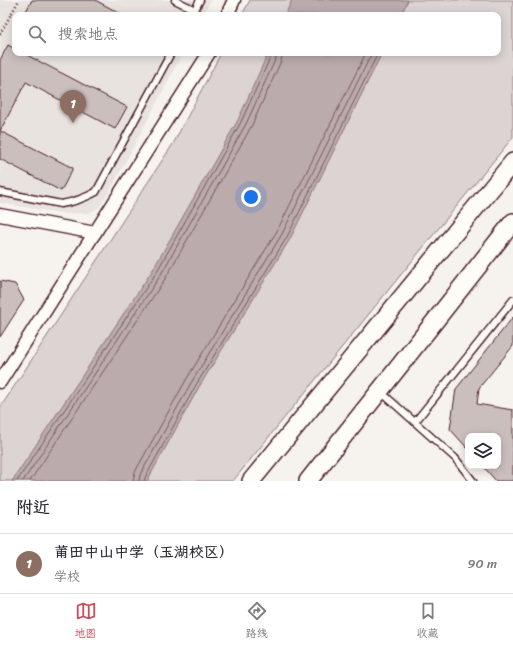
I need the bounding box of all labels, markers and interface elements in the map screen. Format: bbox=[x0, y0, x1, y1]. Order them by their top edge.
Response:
search box bbox=[12, 12, 501, 56]
text: 搜索地点 bbox=[58, 21, 118, 47]
icon: search bbox=[26, 23, 48, 45]
pin: 1 bbox=[60, 90, 86, 123]
your location bbox=[241, 187, 261, 207]
map controls bbox=[465, 433, 501, 469]
button: layers bbox=[465, 433, 501, 469]
text: 附近 bbox=[16, 492, 50, 522]
text: 莆田中山中学（玉湖校区） bbox=[54, 539, 234, 565]
text: 1 bbox=[26, 552, 32, 575]
text: 90 m bbox=[467, 552, 497, 575]
text: 学校 bbox=[54, 565, 80, 588]
tab: 地图 bbox=[75, 600, 97, 643]
tab: 路线 bbox=[246, 600, 268, 643]
tab: 收藏 bbox=[417, 600, 439, 643]

